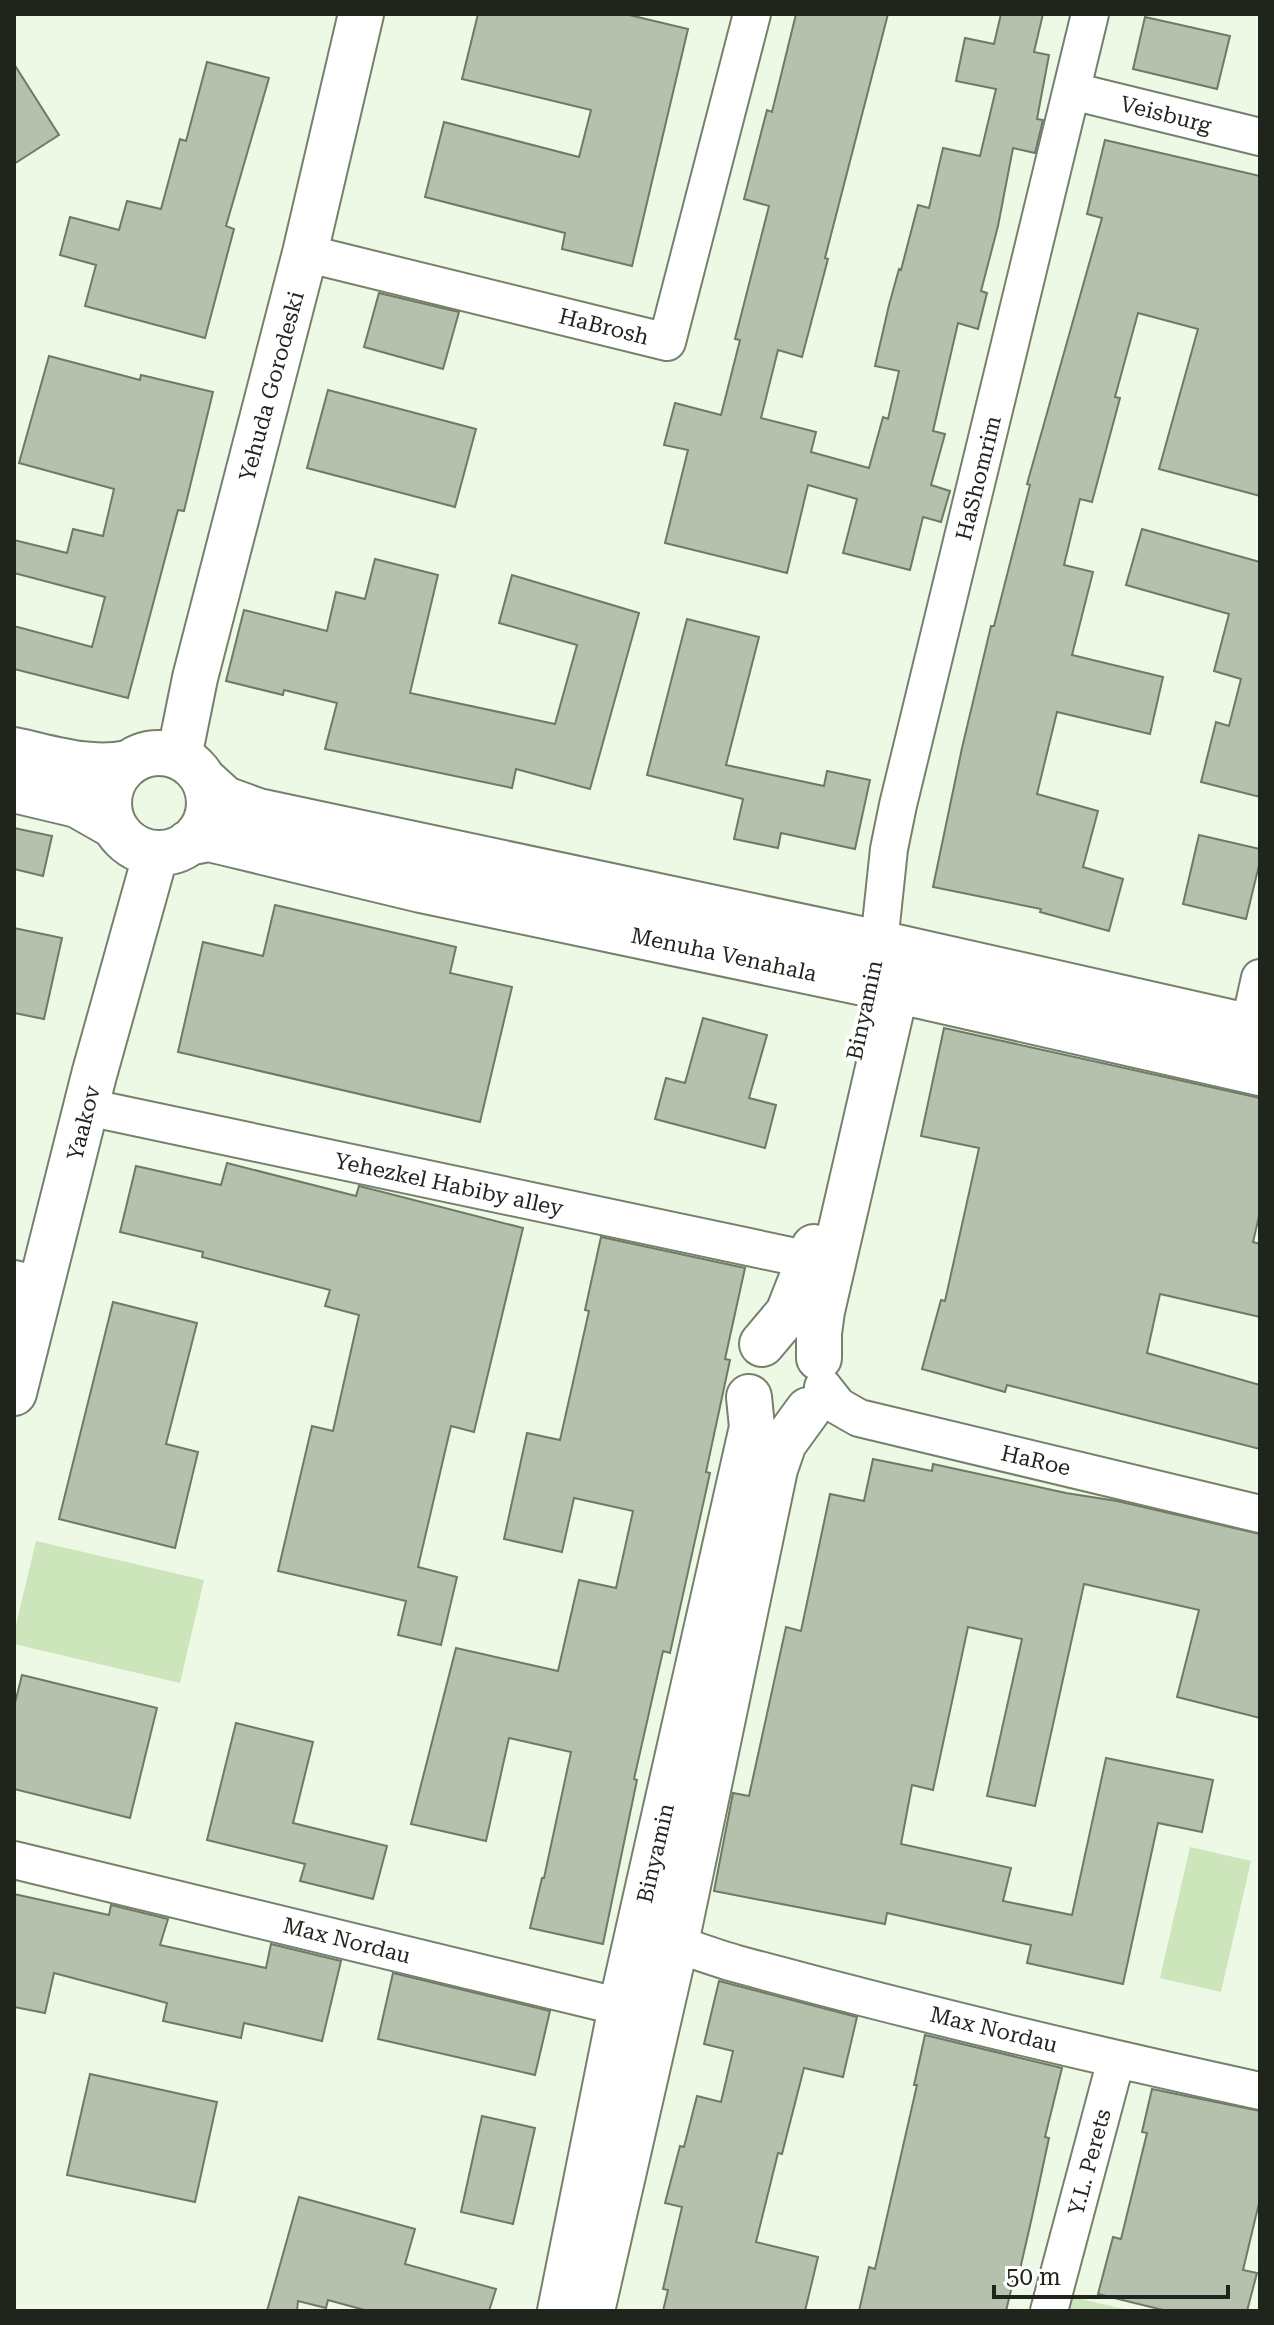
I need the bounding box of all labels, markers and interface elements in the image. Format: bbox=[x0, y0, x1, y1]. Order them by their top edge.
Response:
street label: Veisburg bbox=[1118, 91, 1214, 138]
street label: Yehuda Gorodeski bbox=[234, 288, 309, 484]
street label: HaBrosh bbox=[556, 303, 651, 350]
street label: HaShomrim bbox=[951, 413, 1006, 543]
street label: Menuha Venahala bbox=[629, 923, 819, 986]
street label: Binyamin bbox=[842, 958, 887, 1062]
street label: Yaakov bbox=[62, 1083, 105, 1163]
street label: Yehezkel Habiby alley bbox=[332, 1148, 566, 1221]
street label: HaRoe bbox=[999, 1440, 1073, 1481]
street label: Binyamin bbox=[632, 1801, 679, 1905]
street label: Max Nordau bbox=[281, 1913, 414, 1968]
street label: Max Nordau bbox=[928, 2002, 1061, 2057]
street label: Y.L. Perets bbox=[1063, 2106, 1116, 2218]
scale bar bbox=[994, 2249, 1228, 2299]
text: 50 m bbox=[1006, 2263, 1061, 2291]

